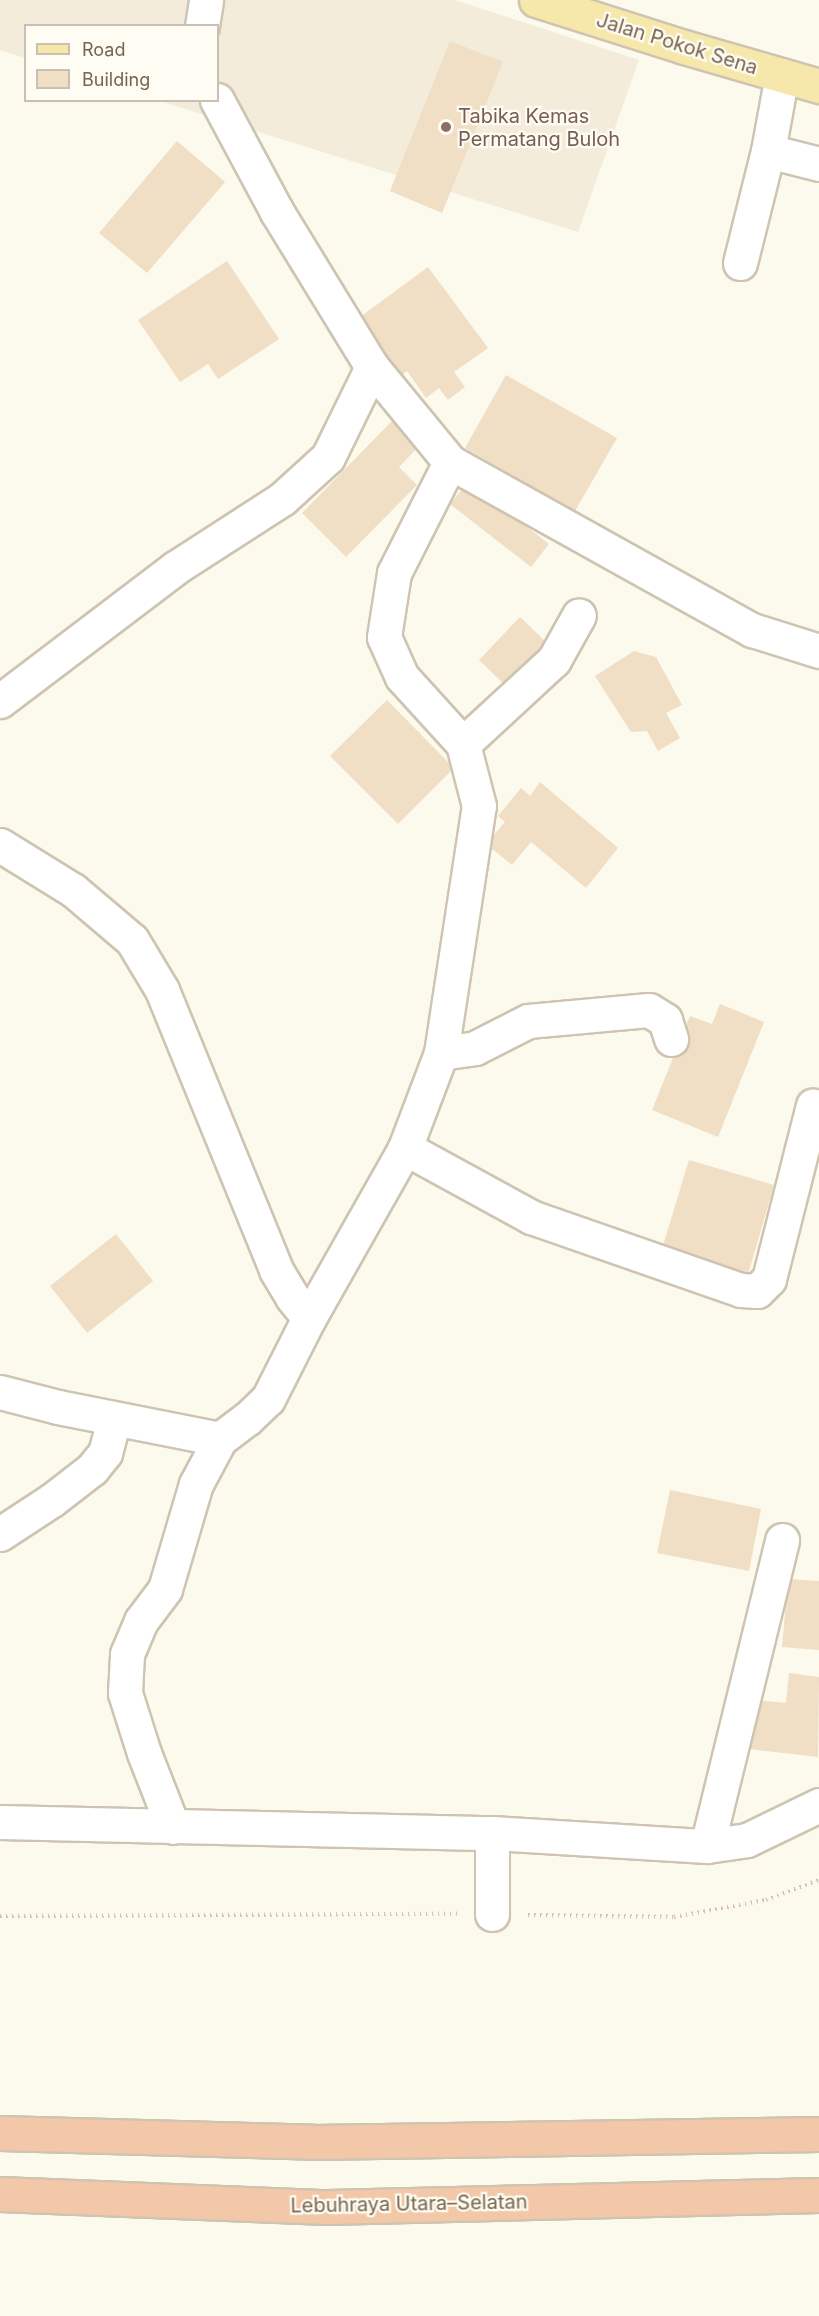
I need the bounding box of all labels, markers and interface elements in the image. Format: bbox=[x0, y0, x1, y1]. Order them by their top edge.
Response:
street label: Jalan Pokok Sena bbox=[593, 8, 761, 80]
legend bbox=[24, 24, 219, 102]
text: Road bbox=[82, 39, 125, 60]
text: Building bbox=[82, 69, 150, 90]
place label: Tabika Kemas Permatang Buloh bbox=[458, 104, 620, 151]
marker: Tabika Kemas Permatang Buloh bbox=[439, 120, 453, 134]
street label: Lebuhraya Utara–Selatan bbox=[290, 2190, 528, 2218]

